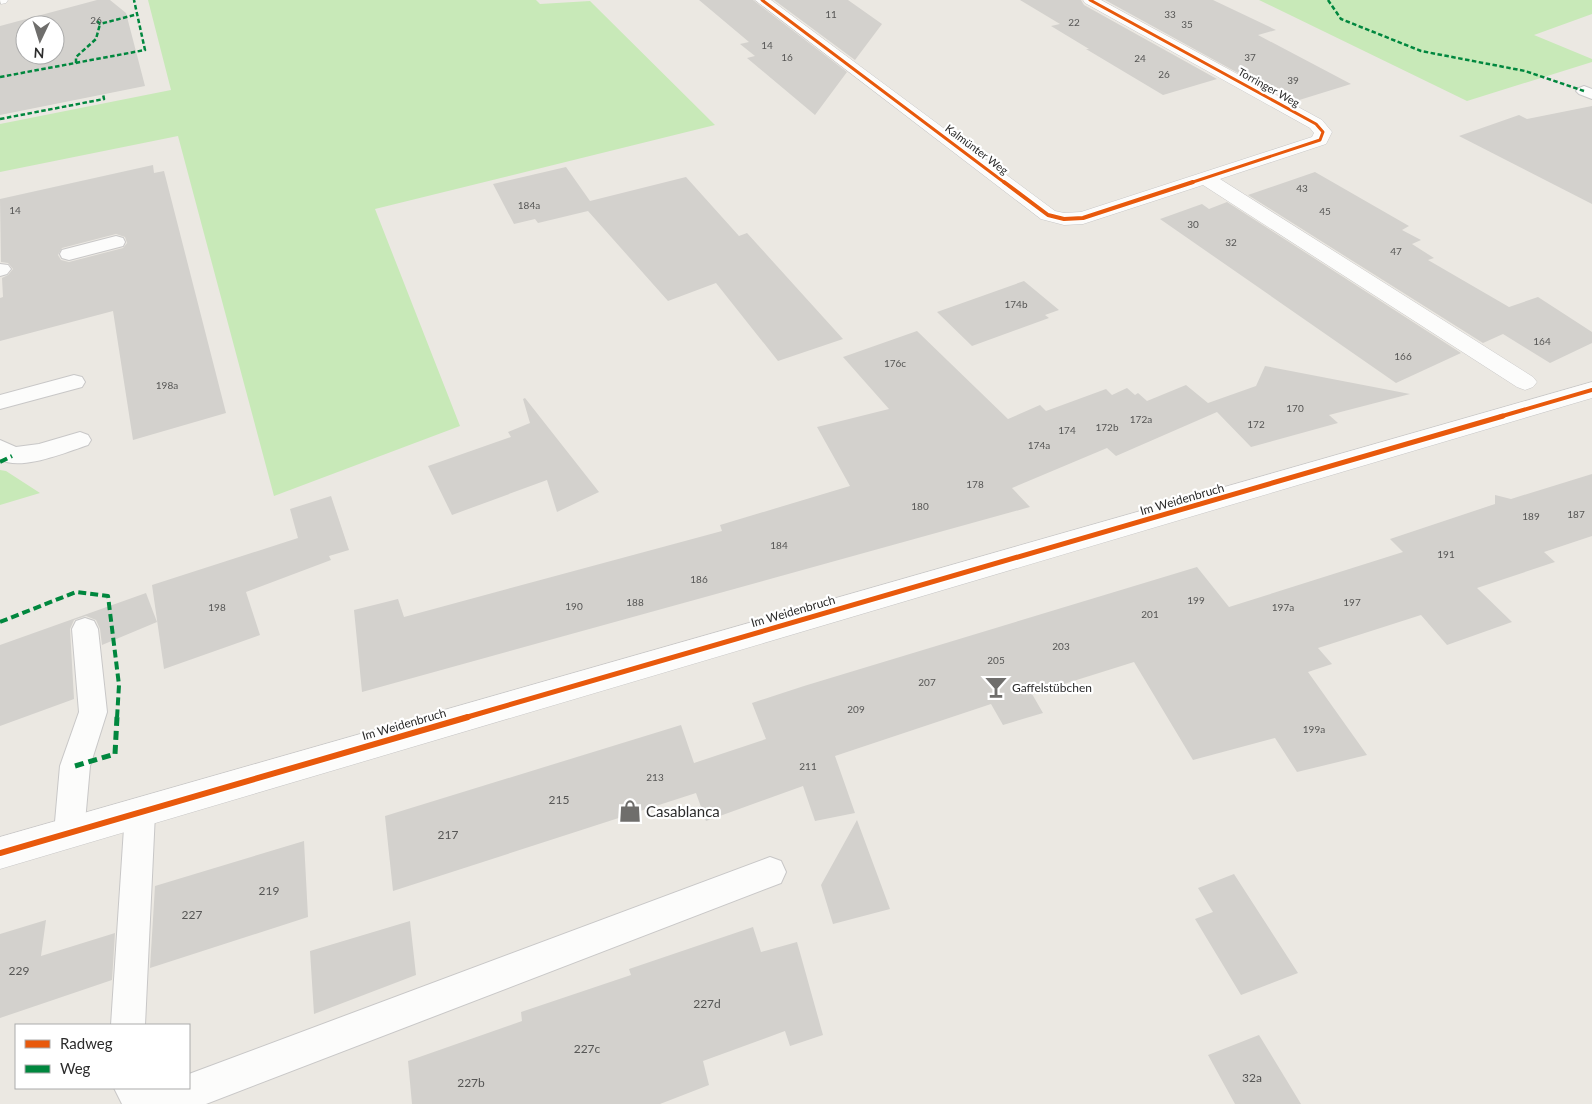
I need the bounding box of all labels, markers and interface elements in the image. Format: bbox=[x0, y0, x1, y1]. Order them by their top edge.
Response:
house number: 11 bbox=[825, 8, 837, 20]
house number: 33 bbox=[1164, 8, 1176, 20]
house number: 26 bbox=[90, 14, 102, 26]
north arrow bbox=[15, 15, 65, 65]
house number: 22 bbox=[1068, 16, 1080, 28]
house number: 35 bbox=[1181, 18, 1193, 30]
house number: 14 bbox=[761, 39, 773, 51]
text: N bbox=[33, 45, 45, 62]
house number: 16 bbox=[781, 51, 793, 63]
house number: 37 bbox=[1244, 51, 1256, 63]
house number: 24 bbox=[1134, 52, 1146, 64]
street label: Torringer Weg bbox=[1236, 65, 1302, 109]
house number: 26 bbox=[1158, 68, 1170, 80]
house number: 39 bbox=[1287, 74, 1299, 86]
street label: Kalmünter Weg bbox=[943, 121, 1011, 177]
house number: 43 bbox=[1296, 182, 1308, 194]
house number: 184a bbox=[518, 199, 540, 211]
house number: 14 bbox=[9, 204, 21, 216]
house number: 45 bbox=[1319, 205, 1331, 217]
house number: 30 bbox=[1187, 218, 1199, 230]
house number: 32 bbox=[1225, 236, 1237, 248]
house number: 47 bbox=[1390, 245, 1402, 257]
house number: 174b bbox=[1004, 298, 1028, 310]
house number: 164 bbox=[1533, 335, 1551, 347]
house number: 166 bbox=[1394, 350, 1412, 362]
house number: 176c bbox=[884, 357, 906, 369]
house number: 198a bbox=[156, 379, 178, 391]
house number: 170 bbox=[1286, 402, 1304, 414]
house number: 172a bbox=[1130, 413, 1152, 425]
house number: 172 bbox=[1247, 418, 1265, 430]
house number: 172b bbox=[1095, 421, 1119, 433]
house number: 174 bbox=[1058, 424, 1076, 436]
house number: 174a bbox=[1028, 439, 1050, 451]
house number: 178 bbox=[966, 478, 984, 490]
street label: Im Weidenbruch bbox=[1138, 480, 1226, 518]
house number: 180 bbox=[911, 500, 929, 512]
house number: 187 bbox=[1567, 508, 1585, 520]
house number: 189 bbox=[1522, 510, 1540, 522]
house number: 184 bbox=[770, 539, 788, 551]
house number: 191 bbox=[1437, 548, 1455, 560]
house number: 186 bbox=[690, 573, 708, 585]
street label: Im Weidenbruch bbox=[749, 592, 837, 630]
house number: 199 bbox=[1187, 594, 1205, 606]
house number: 188 bbox=[626, 596, 644, 608]
house number: 197 bbox=[1343, 596, 1361, 608]
house number: 190 bbox=[565, 600, 583, 612]
house number: 198 bbox=[208, 601, 226, 613]
house number: 197a bbox=[1272, 601, 1294, 613]
house number: 201 bbox=[1141, 608, 1159, 620]
house number: 203 bbox=[1052, 640, 1070, 652]
house number: 205 bbox=[987, 654, 1005, 666]
bar icon: Gaffelstübchen bbox=[983, 674, 1009, 700]
house number: 207 bbox=[918, 676, 936, 688]
place label: Gaffelstübchen bbox=[1012, 680, 1092, 695]
house number: 209 bbox=[847, 703, 865, 715]
street label: Im Weidenbruch bbox=[360, 705, 448, 743]
house number: 199a bbox=[1303, 723, 1325, 735]
house number: 211 bbox=[799, 760, 817, 772]
house number: 213 bbox=[646, 771, 664, 783]
house number: 215 bbox=[549, 792, 569, 807]
shop icon: Casablanca bbox=[617, 798, 643, 824]
place label: Casablanca bbox=[646, 802, 720, 820]
house number: 217 bbox=[438, 827, 458, 842]
house number: 219 bbox=[259, 883, 279, 898]
house number: 227 bbox=[182, 907, 202, 922]
house number: 229 bbox=[9, 963, 29, 978]
house number: 227d bbox=[693, 996, 721, 1011]
legend bbox=[15, 1024, 190, 1089]
text: Radweg bbox=[60, 1034, 113, 1052]
house number: 227c bbox=[574, 1041, 601, 1056]
text: Weg bbox=[60, 1059, 91, 1077]
house number: 32a bbox=[1242, 1070, 1262, 1085]
house number: 227b bbox=[457, 1075, 485, 1090]

